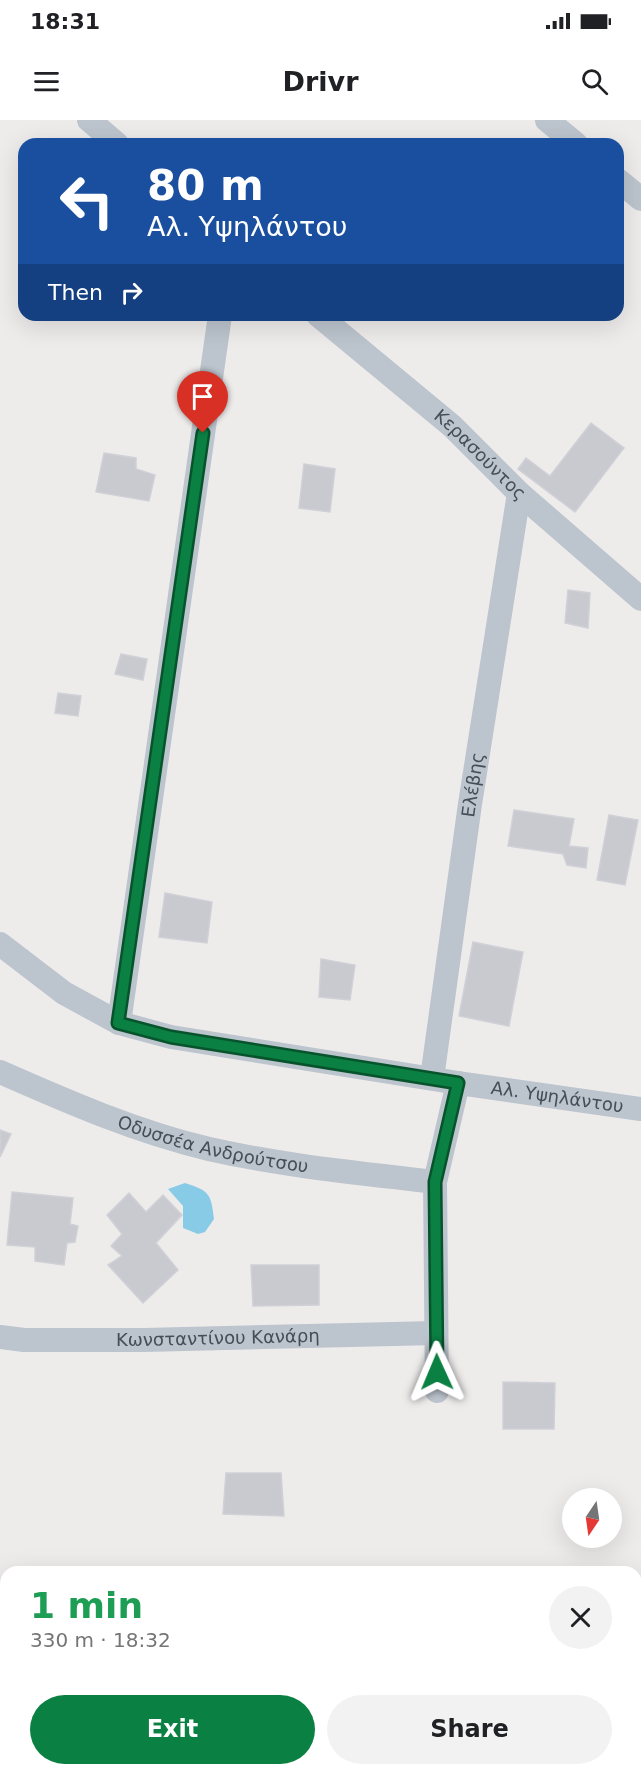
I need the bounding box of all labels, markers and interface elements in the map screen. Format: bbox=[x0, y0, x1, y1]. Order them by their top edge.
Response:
text: 18:31 bbox=[30, 9, 100, 34]
icon: menu bbox=[30, 65, 63, 98]
icon: search bbox=[578, 65, 611, 98]
text: Drivr bbox=[283, 66, 358, 97]
text: 80 m bbox=[147, 161, 264, 210]
icon: left bbox=[48, 162, 126, 240]
text: Αλ. Υψηλάντου bbox=[147, 211, 347, 242]
icon: right bbox=[115, 276, 148, 309]
text: Then bbox=[48, 280, 103, 305]
pin bbox=[177, 371, 228, 433]
icon: arrive bbox=[186, 380, 219, 413]
street label: Κερασούντος bbox=[430, 405, 530, 504]
street label: Ελέβης bbox=[457, 751, 488, 819]
street label: Αλ. Υψηλάντου bbox=[490, 1077, 625, 1116]
street label: Οδυσσέα Ανδρούτσου bbox=[115, 1111, 310, 1177]
street label: Κωνσταντίνου Κανάρη bbox=[116, 1325, 320, 1350]
position arrow bbox=[405, 1340, 469, 1404]
north arrow bbox=[562, 1488, 622, 1548]
map controls bbox=[562, 1488, 622, 1548]
text: 1 min bbox=[30, 1585, 143, 1626]
button: close bbox=[549, 1586, 612, 1649]
text: 330 m · 18:32 bbox=[30, 1628, 171, 1652]
button: Exit bbox=[30, 1695, 315, 1764]
button: Share bbox=[327, 1695, 612, 1764]

